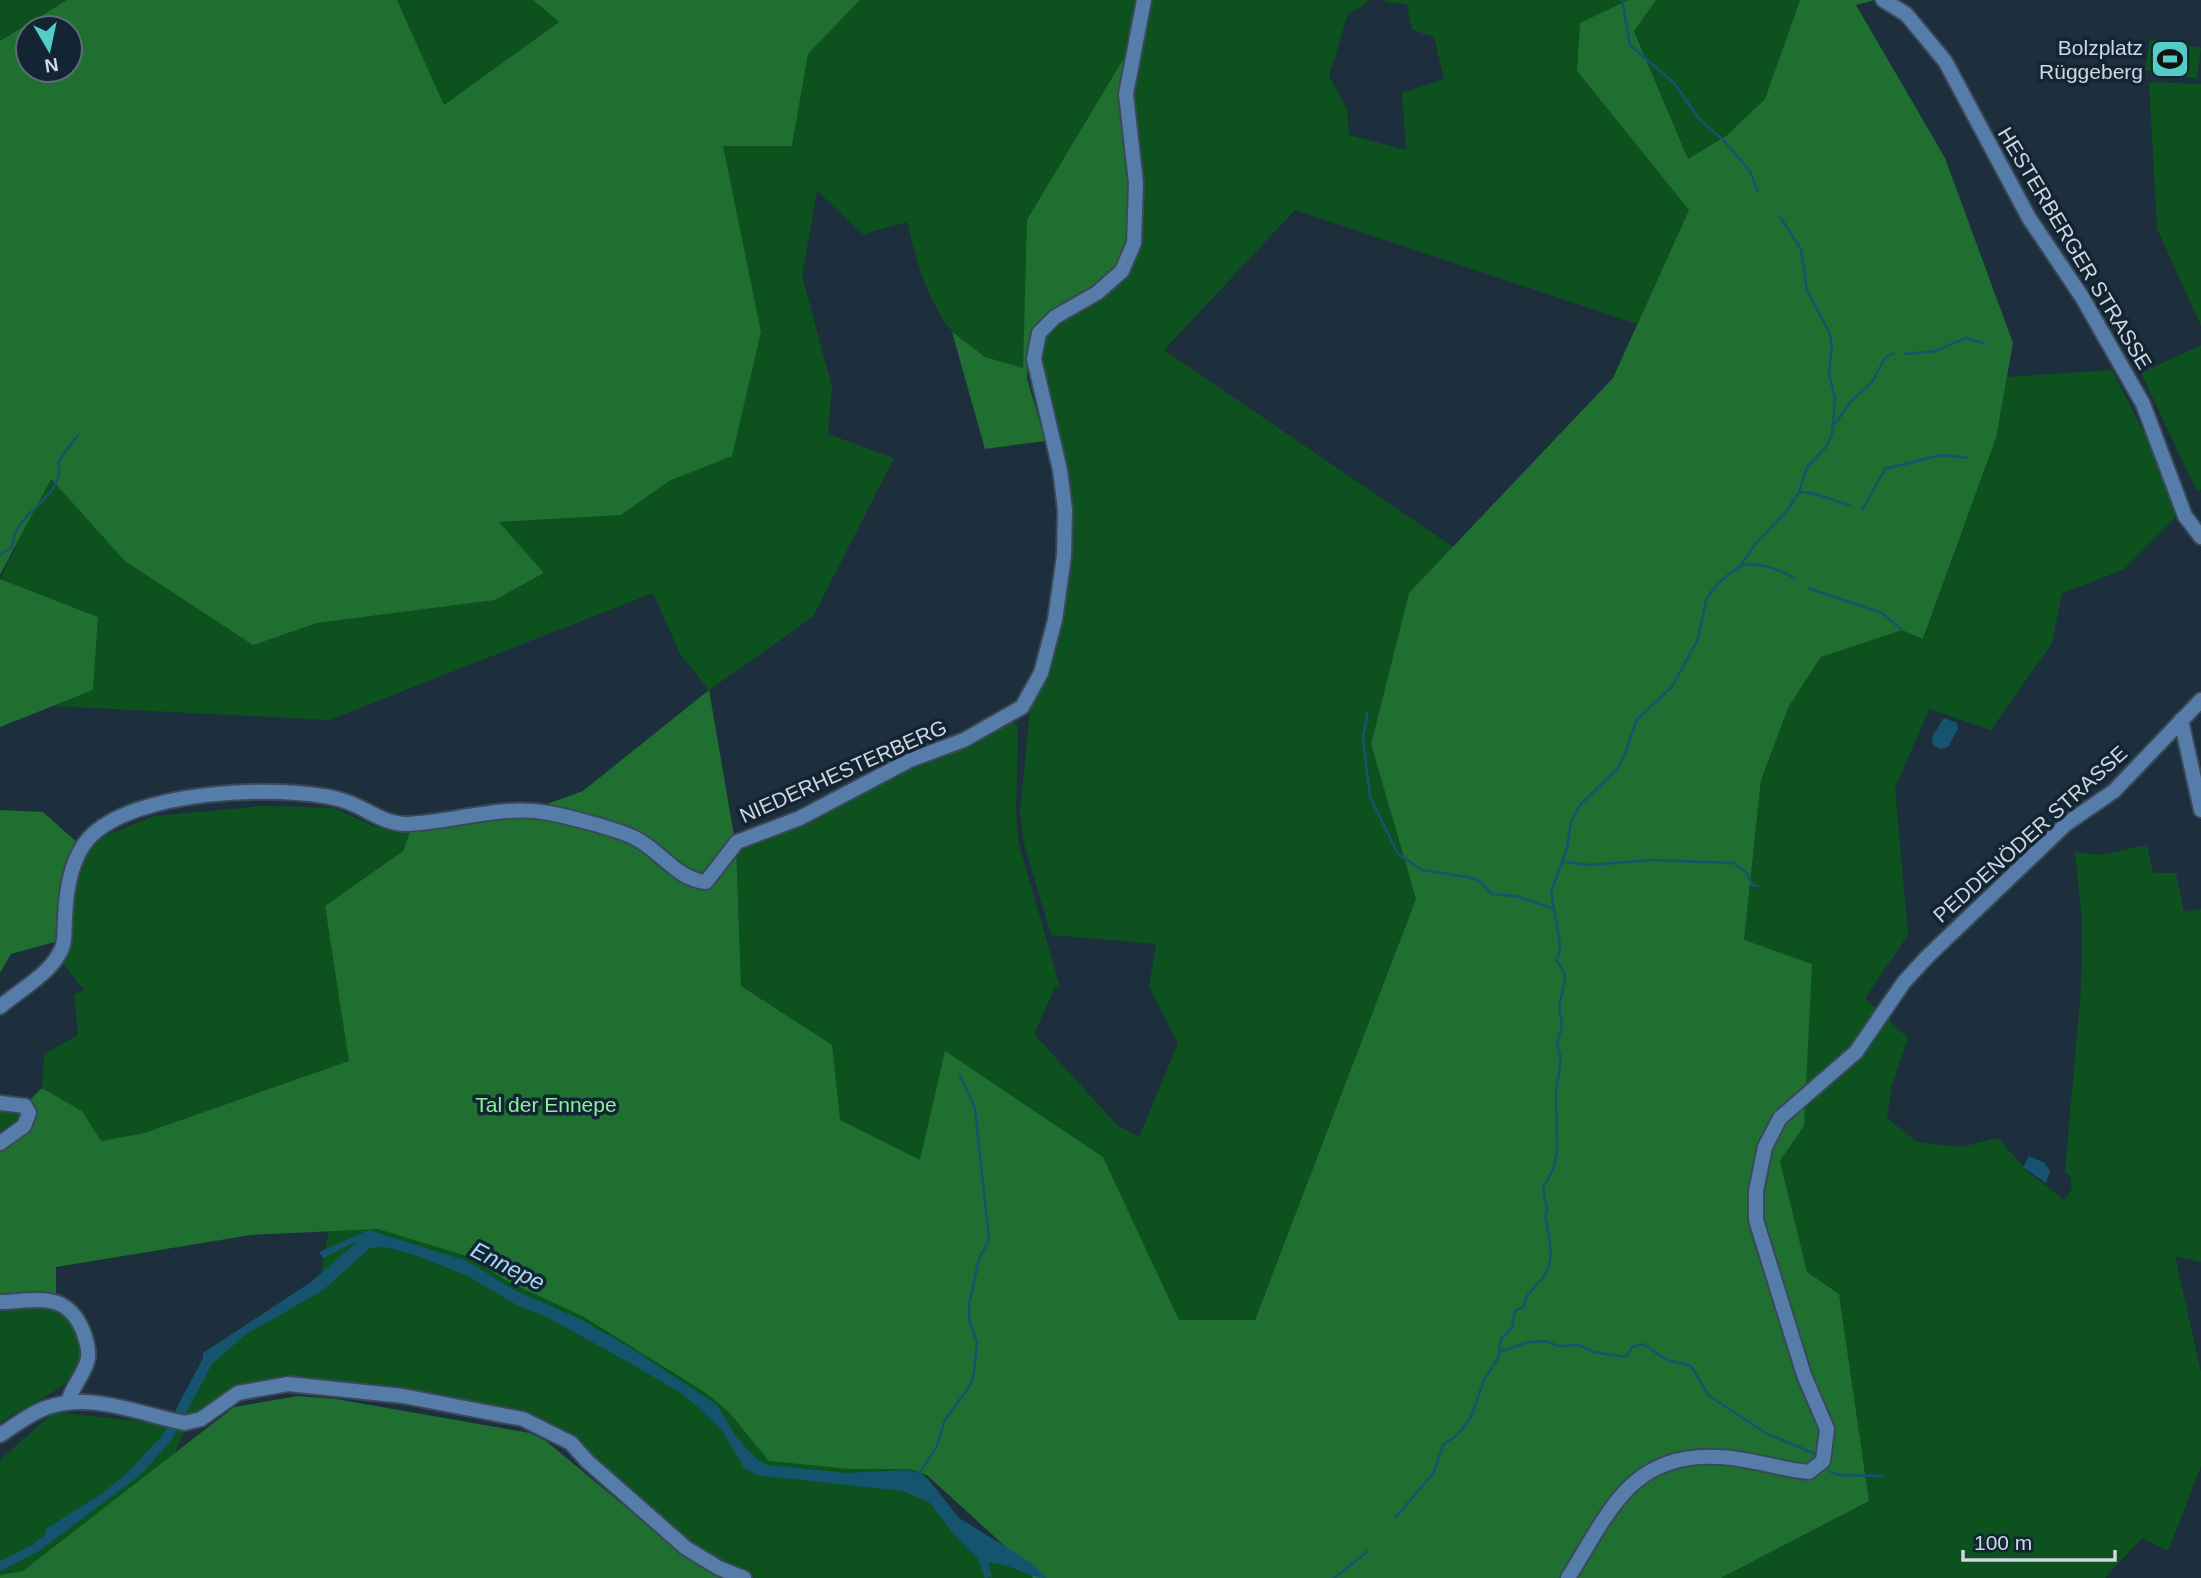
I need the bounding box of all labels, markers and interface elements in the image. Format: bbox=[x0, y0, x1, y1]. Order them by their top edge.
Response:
north arrow bbox=[14, 14, 84, 84]
place label: Bolzplatz Rüggeberg bbox=[2039, 36, 2143, 83]
sports icon: Bolzplatz Rüggeberg bbox=[2149, 38, 2191, 80]
text: N bbox=[43, 54, 60, 77]
street label: HESTERBERGER STRASSE bbox=[1994, 123, 2156, 373]
street label: NIEDERHESTERBERG bbox=[736, 715, 950, 827]
street label: PEDDENÖDER STRASSE bbox=[1929, 741, 2131, 927]
park label: Tal der Ennepe bbox=[475, 1093, 617, 1116]
water label: Ennepe bbox=[467, 1236, 549, 1296]
scale bar bbox=[1963, 1518, 2115, 1562]
text: 100 m bbox=[1974, 1531, 2032, 1554]

